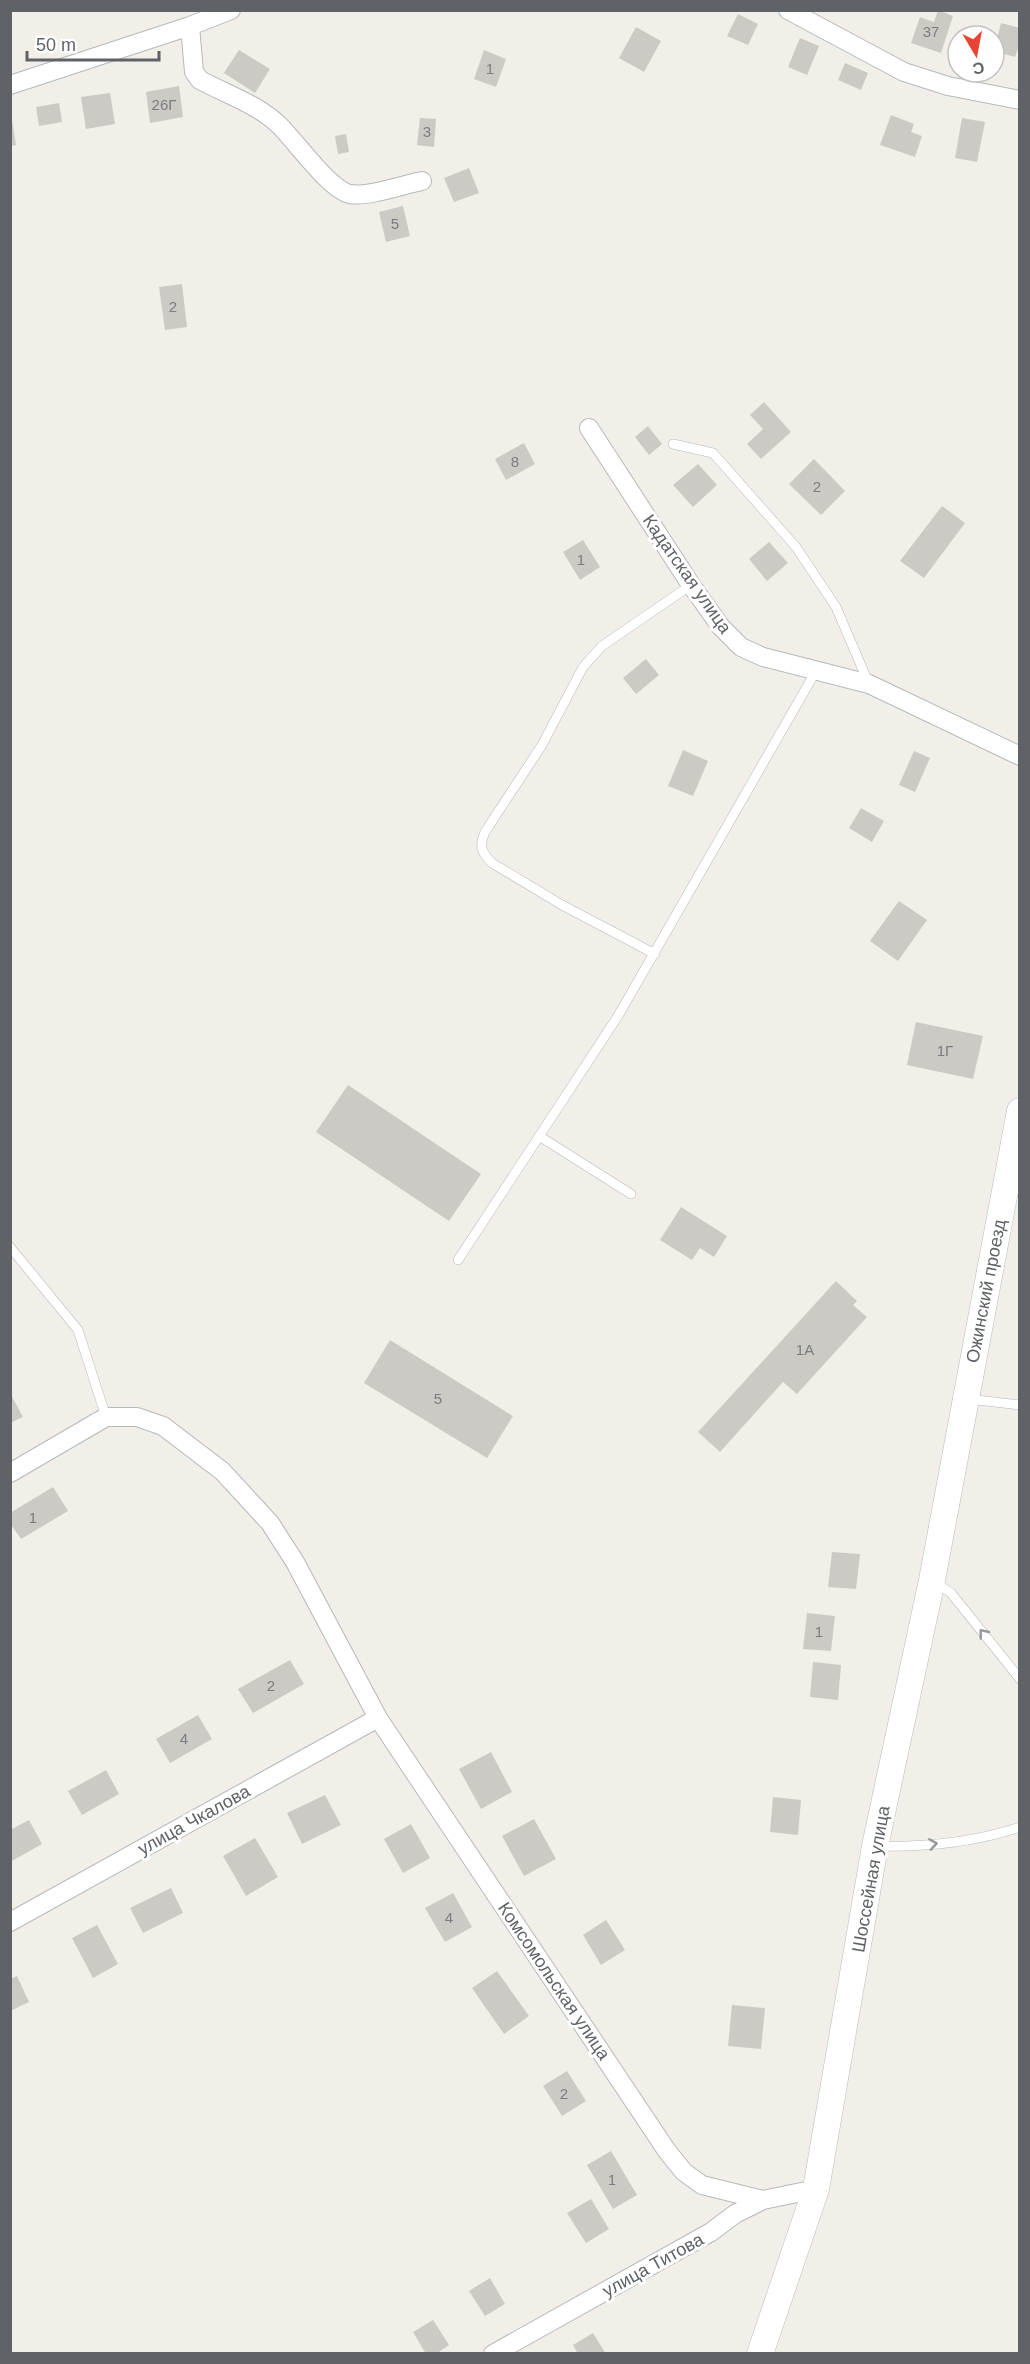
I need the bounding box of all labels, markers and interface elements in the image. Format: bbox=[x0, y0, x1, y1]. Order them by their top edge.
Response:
house number: 37 bbox=[923, 23, 939, 40]
scale bar bbox=[27, 24, 159, 62]
north arrow bbox=[946, 24, 1006, 84]
text: 50 m bbox=[36, 35, 76, 55]
text: С bbox=[971, 59, 986, 78]
house number: 1 bbox=[486, 60, 494, 77]
house number: 26Г bbox=[152, 96, 176, 113]
house number: 3 bbox=[423, 123, 431, 140]
house number: 5 bbox=[391, 215, 399, 232]
house number: 2 bbox=[169, 298, 177, 315]
house number: 8 bbox=[511, 453, 519, 470]
house number: 2 bbox=[813, 478, 821, 495]
street label: Кадатская улица bbox=[639, 511, 736, 638]
house number: 1 bbox=[577, 551, 585, 568]
house number: 1Г bbox=[937, 1042, 953, 1059]
street label: Ожинский проезд bbox=[962, 1217, 1010, 1364]
house number: 1А bbox=[796, 1341, 814, 1358]
house number: 5 bbox=[434, 1390, 442, 1407]
house number: 1 bbox=[29, 1509, 37, 1526]
house number: 1 bbox=[815, 1623, 823, 1640]
one-way arrow bbox=[979, 1629, 990, 1640]
house number: 2 bbox=[267, 1677, 275, 1694]
house number: 4 bbox=[180, 1730, 188, 1747]
street label: улица Чкалова bbox=[135, 1781, 254, 1859]
street label: Шоссейная улица bbox=[848, 1803, 894, 1954]
one-way arrow bbox=[928, 1838, 938, 1851]
street label: Комсомольская улица bbox=[494, 1899, 615, 2064]
house number: 4 bbox=[445, 1909, 453, 1926]
house number: 2 bbox=[560, 2085, 568, 2102]
house number: 1 bbox=[608, 2171, 616, 2188]
street label: улица Титова bbox=[599, 2229, 708, 2301]

